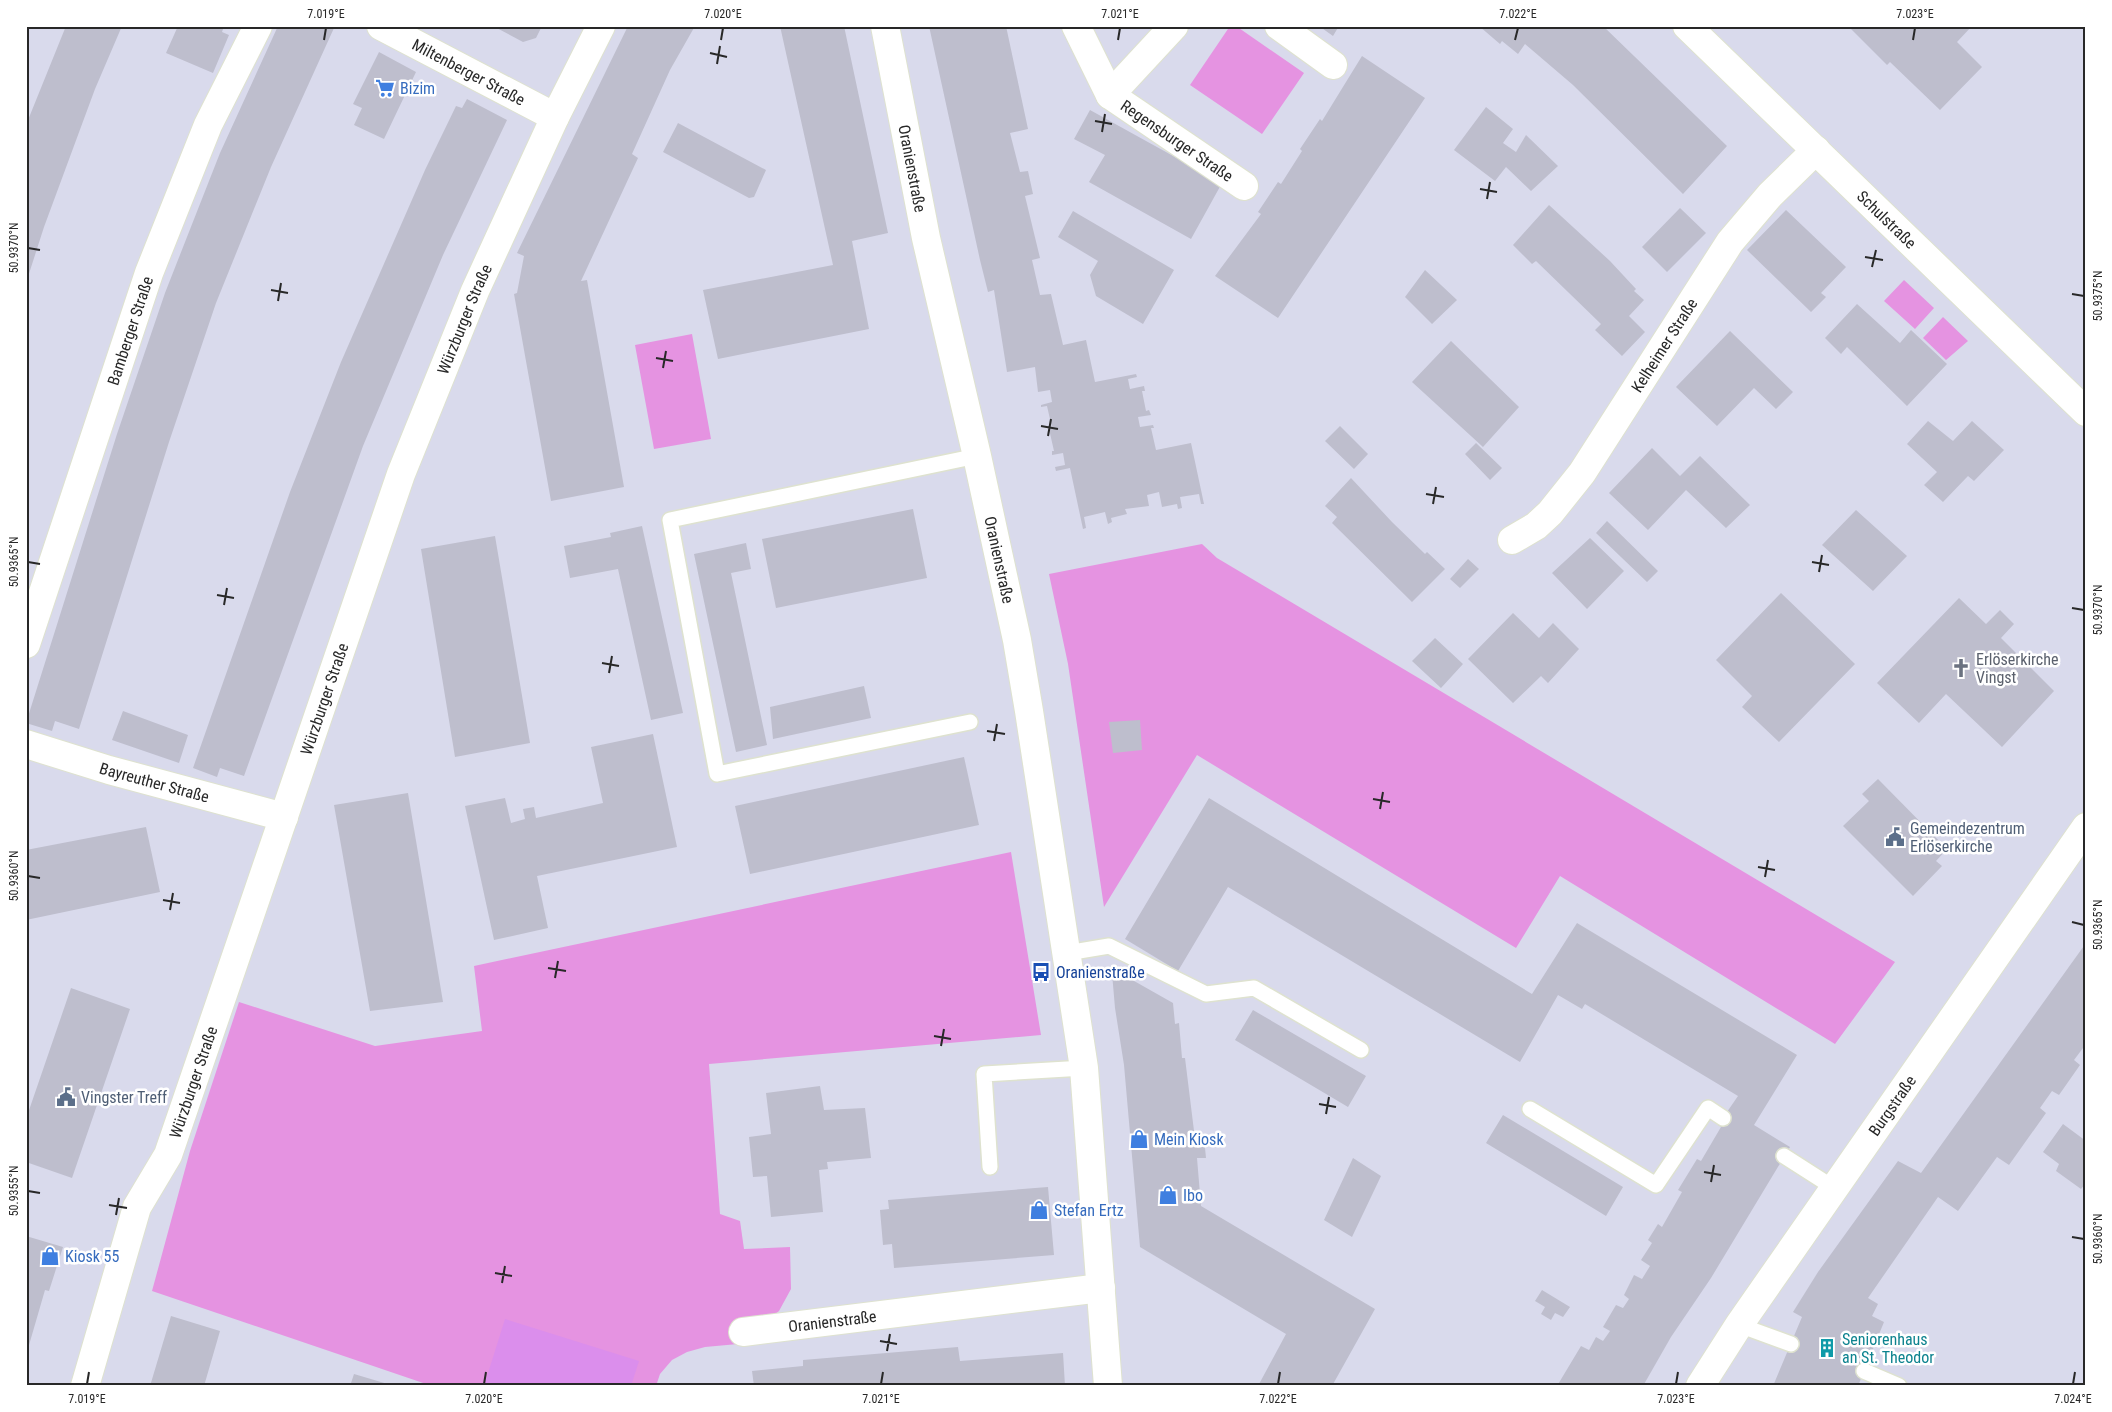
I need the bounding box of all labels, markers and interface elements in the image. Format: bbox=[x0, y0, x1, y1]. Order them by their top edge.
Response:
text: 7.019°E bbox=[307, 7, 345, 21]
text: 7.020°E bbox=[704, 7, 742, 21]
text: 7.021°E bbox=[1101, 7, 1139, 21]
text: 7.022°E bbox=[1499, 7, 1537, 21]
text: 7.023°E bbox=[1896, 7, 1934, 21]
street label: Miltenberger Straße bbox=[409, 35, 528, 110]
supermarket icon: Bizim bbox=[374, 77, 396, 99]
place label: Bizim bbox=[400, 79, 435, 98]
street label: Regensburger Straße bbox=[1117, 96, 1237, 186]
street label: Oranienstraße bbox=[894, 123, 930, 214]
street label: Schulstraße bbox=[1853, 187, 1920, 253]
text: 50.9370°N bbox=[7, 223, 21, 273]
street label: Würzburger Straße bbox=[433, 261, 496, 377]
text: 50.9375°N bbox=[2091, 271, 2105, 321]
street label: Bamberger Straße bbox=[103, 274, 157, 388]
street label: Kelheimer Straße bbox=[1627, 295, 1701, 396]
street label: Oranienstraße bbox=[980, 515, 1018, 605]
text: 50.9365°N bbox=[7, 537, 21, 587]
text: 50.9370°N bbox=[2091, 585, 2105, 635]
street label: Würzburger Straße bbox=[297, 641, 352, 758]
place label: Erlöserkirche Vingst bbox=[1976, 650, 2058, 687]
church icon: Erlöserkirche Vingst bbox=[1950, 657, 1972, 679]
street label: Bayreuther Straße bbox=[97, 759, 211, 806]
place label: Gemeindezentrum Erlöserkirche bbox=[1910, 819, 2025, 856]
public building icon: Gemeindezentrum Erlöserkirche bbox=[1884, 826, 1906, 848]
text: 50.9360°N bbox=[7, 851, 21, 901]
text: 50.9365°N bbox=[2091, 900, 2105, 950]
bus stop icon: Oranienstraße bbox=[1030, 961, 1052, 983]
place label: Oranienstraße bbox=[1056, 963, 1145, 982]
street label: Würzburger Straße bbox=[165, 1024, 221, 1141]
street label: Burgstraße bbox=[1865, 1072, 1920, 1140]
public building icon: Vingster Treff bbox=[55, 1086, 77, 1108]
place label: Vingster Treff bbox=[81, 1088, 167, 1107]
shop icon: Mein Kiosk bbox=[1128, 1128, 1150, 1150]
place label: Mein Kiosk bbox=[1154, 1130, 1224, 1149]
text: 50.9355°N bbox=[7, 1166, 21, 1216]
shop icon: Ibo bbox=[1157, 1184, 1179, 1206]
place label: Ibo bbox=[1183, 1186, 1203, 1205]
shop icon: Stefan Ertz bbox=[1028, 1199, 1050, 1221]
place label: Stefan Ertz bbox=[1054, 1201, 1124, 1220]
text: 50.9360°N bbox=[2091, 1214, 2105, 1264]
shop icon: Kiosk 55 bbox=[39, 1245, 61, 1267]
place label: Kiosk 55 bbox=[65, 1247, 120, 1266]
street label: Oranienstraße bbox=[787, 1307, 878, 1336]
place label: Seniorenhaus an St. Theodor bbox=[1842, 1330, 1934, 1367]
building icon: Seniorenhaus an St. Theodor bbox=[1816, 1337, 1838, 1359]
text: 7.019°E bbox=[68, 1392, 106, 1406]
text: 7.020°E bbox=[465, 1392, 503, 1406]
text: 7.021°E bbox=[862, 1392, 900, 1406]
text: 7.022°E bbox=[1259, 1392, 1297, 1406]
text: 7.023°E bbox=[1657, 1392, 1695, 1406]
text: 7.024°E bbox=[2054, 1392, 2092, 1406]

